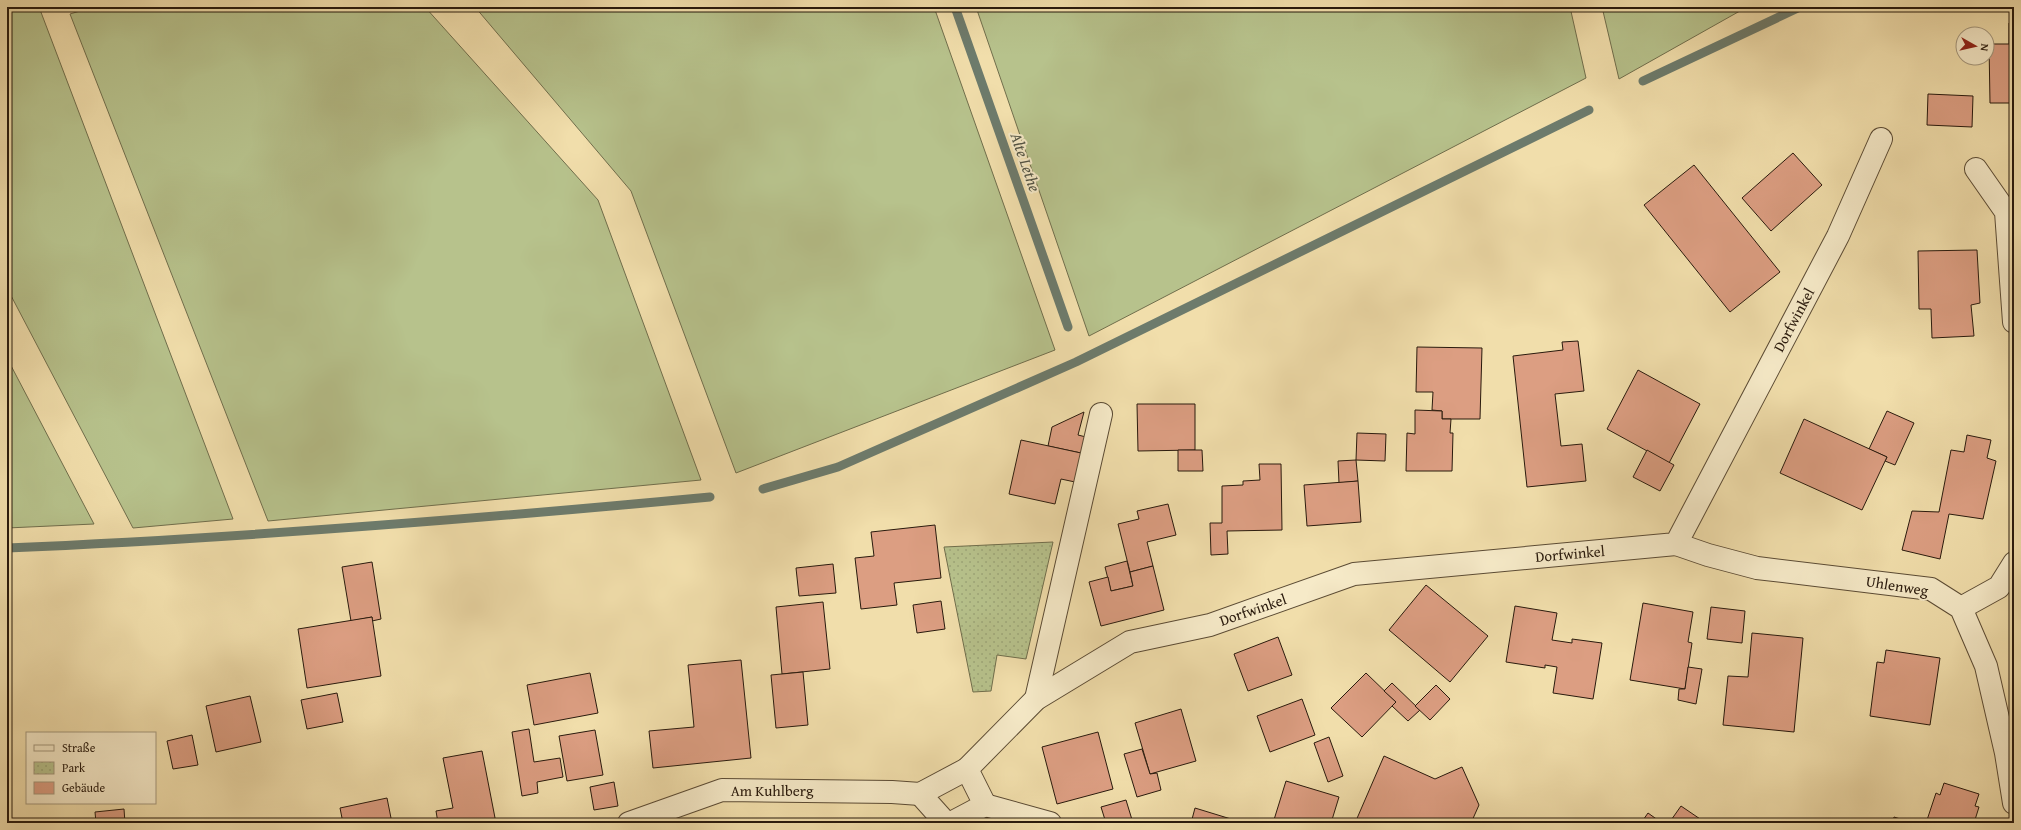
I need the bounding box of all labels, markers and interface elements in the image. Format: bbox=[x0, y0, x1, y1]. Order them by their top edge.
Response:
north arrow bbox=[1955, 26, 1995, 66]
text: N bbox=[1976, 43, 1993, 53]
water label: Alte Lethe bbox=[1004, 128, 1047, 195]
street label: Dorfwinkel bbox=[1768, 284, 1819, 355]
street label: Dorfwinkel bbox=[1534, 540, 1606, 567]
street label: Uhlenweg bbox=[1864, 570, 1930, 601]
street label: Dorfwinkel bbox=[1217, 588, 1289, 631]
legend bbox=[26, 732, 156, 804]
text: Straße bbox=[62, 739, 96, 756]
text: Park bbox=[62, 759, 86, 776]
text: Gebäude bbox=[62, 779, 105, 796]
street label: Am Kuhlberg bbox=[731, 780, 814, 801]

